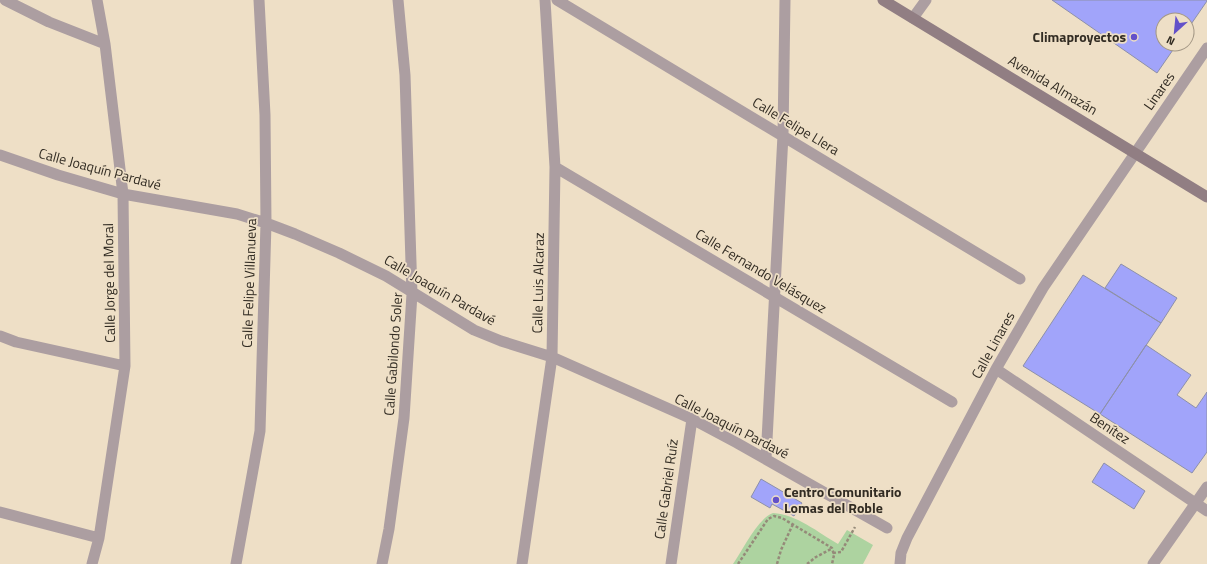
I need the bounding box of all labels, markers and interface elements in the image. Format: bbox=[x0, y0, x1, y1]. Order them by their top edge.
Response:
north arrow bbox=[1155, 12, 1195, 52]
place label: Climaproyectos bbox=[1033, 26, 1126, 47]
marker: Climaproyectos bbox=[1129, 32, 1139, 42]
text: N bbox=[1163, 32, 1177, 50]
street label: Avenida Almazán bbox=[1005, 50, 1102, 120]
street label: Linares bbox=[1138, 67, 1179, 114]
street label: Calle Felipe Llera bbox=[749, 91, 844, 160]
street label: Calle Joaquín Pardavé bbox=[37, 142, 164, 195]
street label: Calle Felipe Villanueva bbox=[236, 218, 261, 348]
street label: Calle Jorge del Moral bbox=[97, 223, 120, 343]
street label: Calle Fernando Velásquez bbox=[692, 223, 831, 318]
street label: Calle Luis Alcaraz bbox=[526, 232, 549, 334]
street label: Calle Joaquín Pardavé bbox=[380, 249, 500, 330]
street label: Calle Gabilondo Soler bbox=[378, 291, 407, 416]
street label: Calle Linares bbox=[965, 307, 1020, 382]
street label: Calle Joaquín Pardavé bbox=[671, 388, 793, 464]
street label: Benítez bbox=[1086, 406, 1135, 449]
street label: Calle Gabriel Ruíz bbox=[648, 437, 683, 540]
place label: Centro Comunitario Lomas del Roble bbox=[784, 481, 902, 518]
marker: Centro Comunitario Lomas del Roble bbox=[771, 495, 781, 505]

